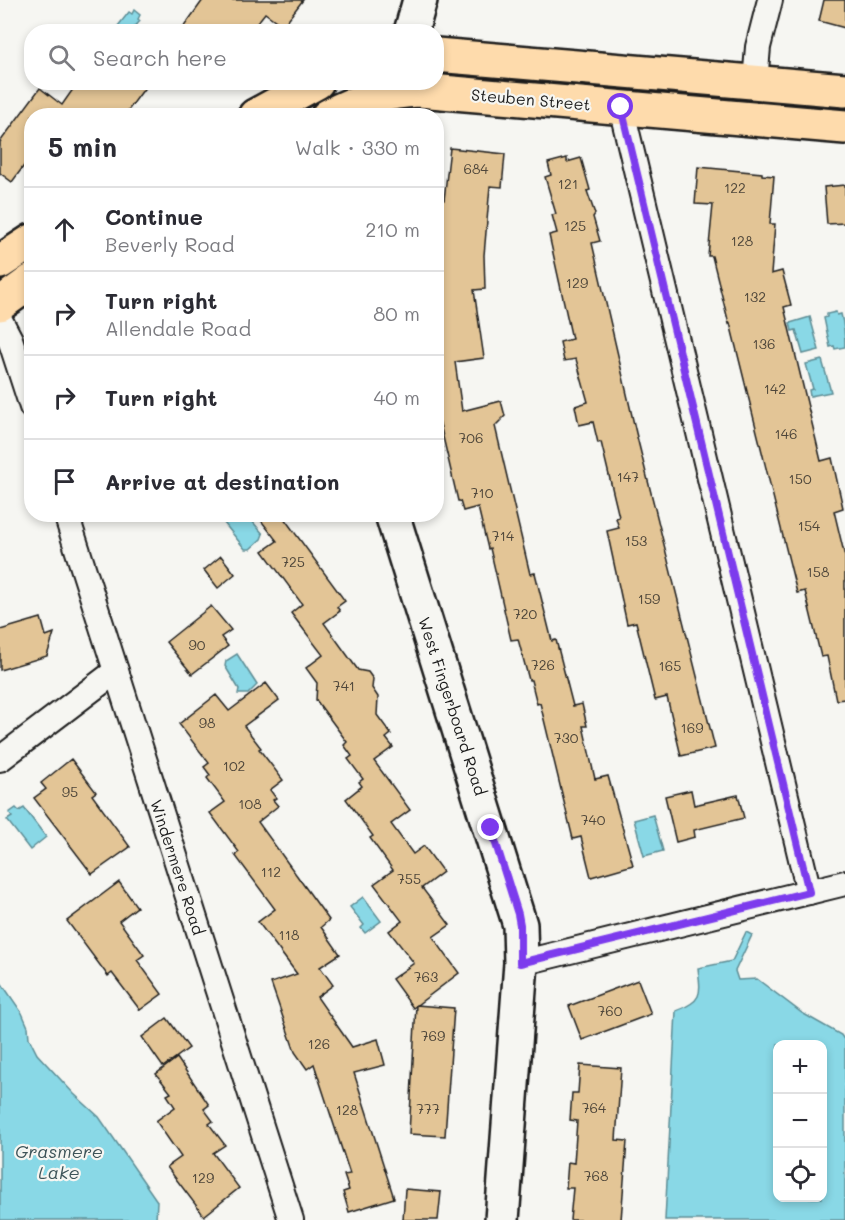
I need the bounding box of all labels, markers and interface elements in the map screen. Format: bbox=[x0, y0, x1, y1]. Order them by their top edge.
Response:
search box bbox=[24, 24, 444, 90]
icon: search bbox=[45, 41, 78, 74]
text: Search here bbox=[93, 43, 227, 72]
street label: Steuben Street bbox=[470, 83, 592, 115]
route start bbox=[607, 93, 633, 119]
text: 5 min bbox=[48, 130, 117, 164]
text: Walk · 330 m bbox=[295, 134, 420, 160]
house number: 684 bbox=[463, 159, 489, 178]
house number: 121 bbox=[558, 174, 578, 193]
house number: 122 bbox=[724, 178, 746, 197]
text: Continue bbox=[105, 202, 203, 231]
icon: ahead bbox=[48, 213, 81, 246]
text: 210 m bbox=[365, 216, 420, 242]
house number: 125 bbox=[564, 216, 586, 235]
text: Beverly Road bbox=[105, 231, 234, 257]
house number: 128 bbox=[731, 231, 753, 250]
house number: 129 bbox=[566, 273, 588, 292]
text: Turn right bbox=[105, 286, 217, 315]
house number: 132 bbox=[744, 287, 766, 306]
icon: right bbox=[48, 297, 81, 330]
text: 80 m bbox=[373, 300, 420, 326]
text: Allendale Road bbox=[105, 315, 251, 341]
house number: 136 bbox=[753, 334, 775, 353]
house number: 142 bbox=[764, 379, 786, 398]
icon: right bbox=[48, 381, 81, 414]
text: Turn right bbox=[105, 383, 217, 412]
text: 40 m bbox=[374, 384, 420, 410]
house number: 146 bbox=[775, 424, 797, 443]
house number: 706 bbox=[459, 428, 483, 447]
icon: arrive bbox=[48, 465, 81, 498]
text: Arrive at destination bbox=[105, 467, 340, 496]
house number: 147 bbox=[617, 467, 639, 486]
house number: 150 bbox=[788, 469, 812, 488]
house number: 710 bbox=[471, 483, 494, 502]
house number: 154 bbox=[798, 516, 821, 535]
house number: 714 bbox=[492, 526, 515, 545]
house number: 153 bbox=[625, 531, 647, 550]
house number: 725 bbox=[281, 552, 305, 571]
house number: 158 bbox=[807, 562, 829, 581]
house number: 159 bbox=[638, 589, 660, 608]
house number: 720 bbox=[513, 604, 537, 623]
street label: West Fingerboard Road bbox=[414, 614, 492, 798]
house number: 90 bbox=[189, 635, 206, 654]
house number: 726 bbox=[531, 655, 555, 674]
house number: 165 bbox=[659, 656, 681, 675]
house number: 741 bbox=[333, 676, 355, 695]
house number: 98 bbox=[199, 713, 215, 732]
house number: 169 bbox=[681, 718, 704, 737]
house number: 730 bbox=[554, 728, 579, 747]
house number: 102 bbox=[223, 756, 245, 775]
house number: 95 bbox=[62, 782, 78, 801]
house number: 108 bbox=[238, 794, 262, 813]
street label: Windermere Road bbox=[146, 796, 210, 938]
house number: 740 bbox=[581, 810, 606, 829]
route end bbox=[477, 814, 503, 840]
house number: 112 bbox=[261, 862, 281, 881]
house number: 755 bbox=[397, 869, 421, 888]
house number: 118 bbox=[279, 925, 300, 944]
house number: 763 bbox=[414, 967, 438, 986]
house number: 760 bbox=[598, 1001, 623, 1020]
house number: 769 bbox=[421, 1026, 445, 1045]
house number: 126 bbox=[308, 1034, 330, 1053]
map controls bbox=[773, 1040, 827, 1202]
button: + bbox=[773, 1040, 827, 1094]
button: − bbox=[773, 1094, 827, 1148]
house number: 764 bbox=[582, 1098, 607, 1117]
house number: 777 bbox=[416, 1099, 440, 1118]
house number: 128 bbox=[336, 1100, 358, 1119]
water label: Grasmere Lake bbox=[15, 1139, 103, 1184]
button: locate bbox=[773, 1148, 827, 1202]
house number: 768 bbox=[584, 1166, 608, 1185]
house number: 129 bbox=[192, 1168, 214, 1187]

